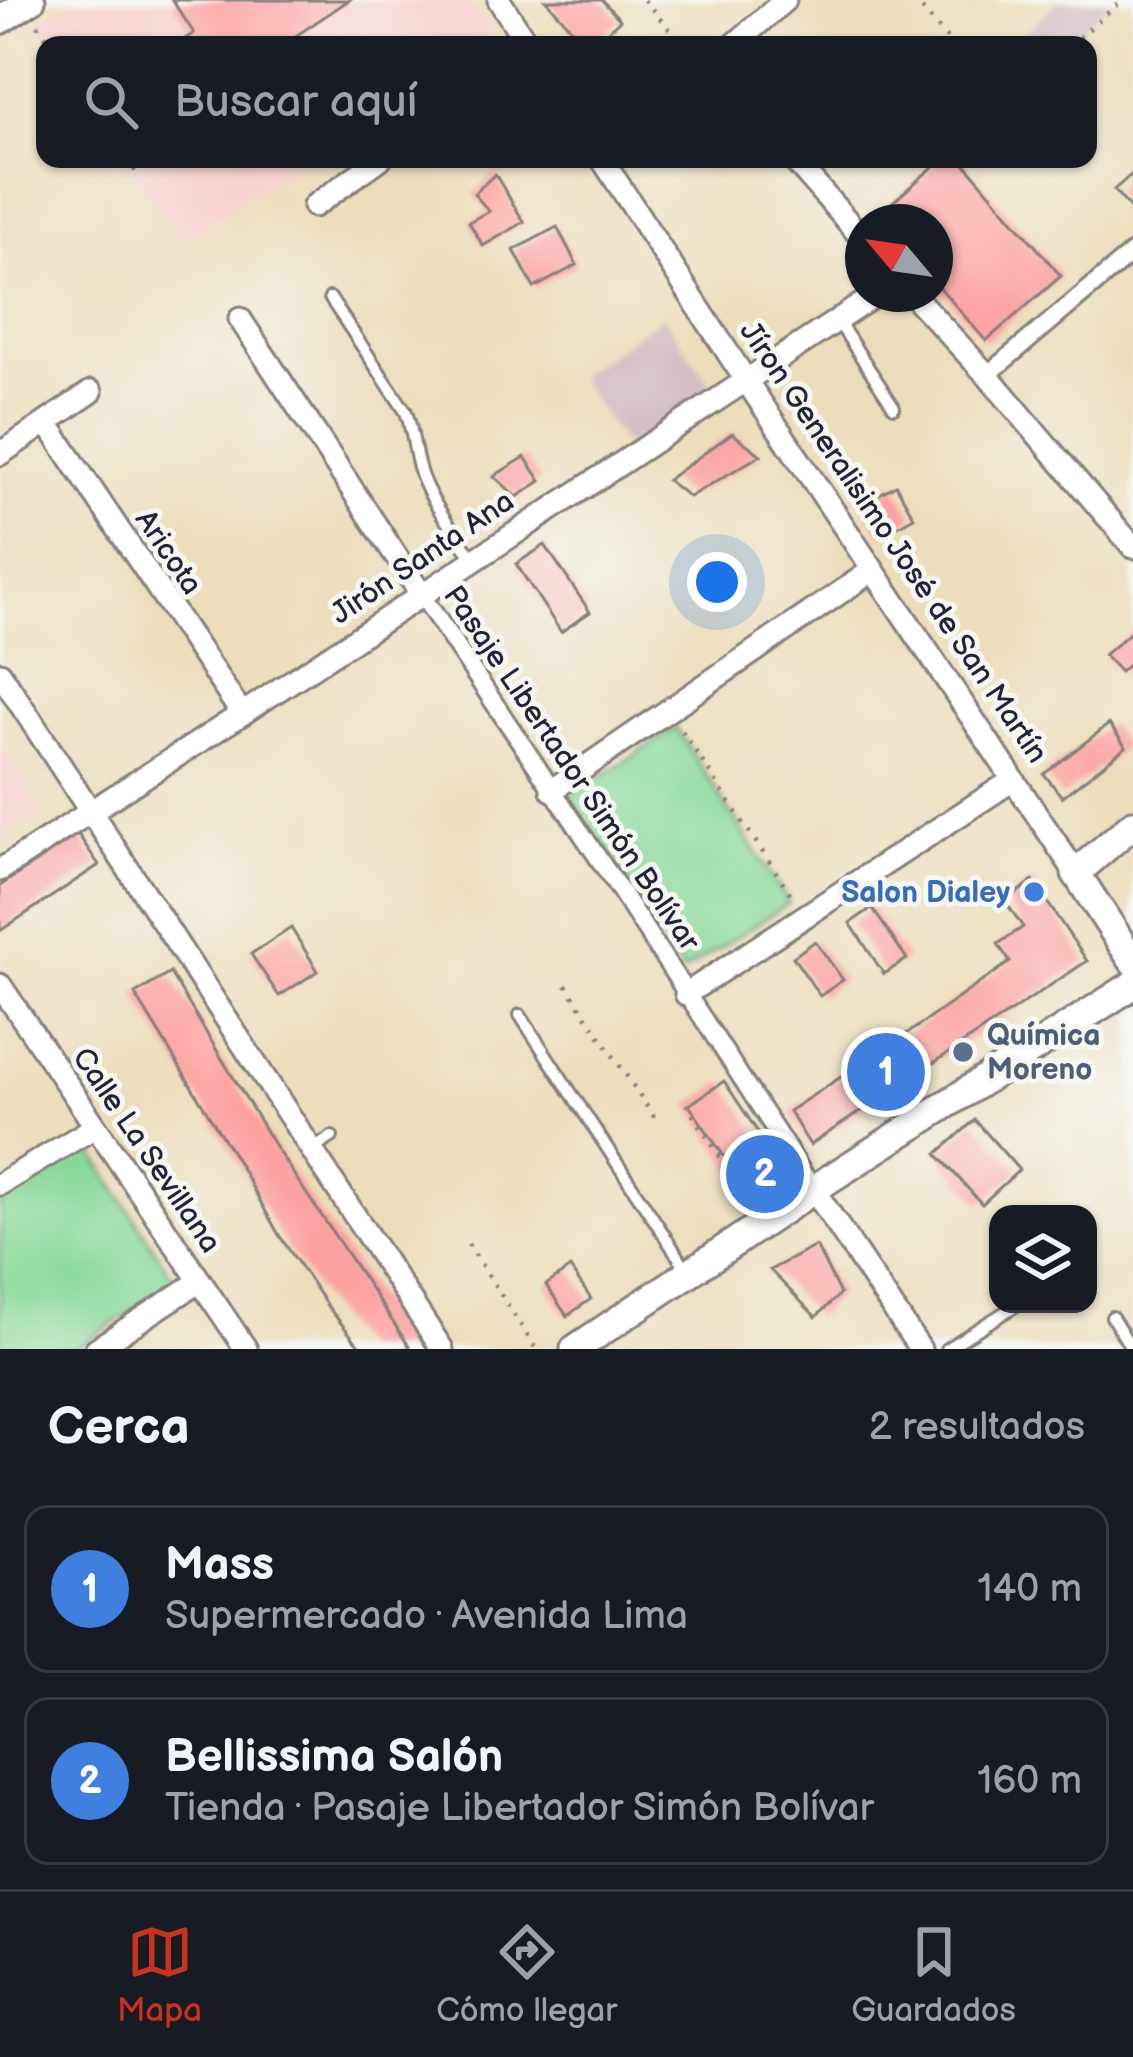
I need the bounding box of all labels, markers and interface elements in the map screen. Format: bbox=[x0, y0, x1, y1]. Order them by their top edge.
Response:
search box bbox=[36, 36, 1097, 168]
icon: search bbox=[78, 69, 144, 135]
text: Buscar aquí bbox=[174, 75, 417, 130]
north arrow bbox=[845, 204, 953, 312]
street label: Jíron Generalisimo José de San Martín bbox=[732, 315, 1055, 770]
street label: Jirón Santa Ana bbox=[324, 483, 521, 632]
street label: Aricota bbox=[127, 503, 209, 602]
your location bbox=[687, 552, 747, 612]
street label: Pasaje Libertador Simón Bolívar bbox=[435, 579, 708, 959]
place label: Salon Dialey bbox=[841, 875, 1010, 911]
marker: Salon Dialey bbox=[1021, 879, 1047, 905]
place label: Química Moreno bbox=[987, 1018, 1101, 1088]
pin: 1 bbox=[847, 1027, 925, 1117]
marker: Química Moreno bbox=[950, 1039, 976, 1065]
street label: Calle La Sevillana bbox=[64, 1041, 228, 1260]
pin: 2 bbox=[726, 1129, 804, 1219]
map controls bbox=[989, 1205, 1097, 1313]
button: layers bbox=[989, 1205, 1097, 1313]
text: Cerca bbox=[48, 1397, 190, 1458]
text: 2 resultados bbox=[869, 1404, 1085, 1451]
text: Mass bbox=[165, 1538, 274, 1593]
text: 1 bbox=[82, 1566, 98, 1613]
text: 140 m bbox=[977, 1566, 1082, 1613]
text: Supermercado · Avenida Lima bbox=[165, 1593, 688, 1640]
text: Bellissima Salón bbox=[165, 1730, 503, 1785]
text: 2 bbox=[78, 1758, 102, 1805]
text: 160 m bbox=[977, 1758, 1082, 1805]
text: Tienda · Pasaje Libertador Simón Bolívar bbox=[165, 1785, 874, 1832]
tab: Mapa bbox=[117, 1919, 202, 2031]
tab: Cómo llegar bbox=[436, 1919, 617, 2031]
tab: Guardados bbox=[851, 1919, 1016, 2031]

